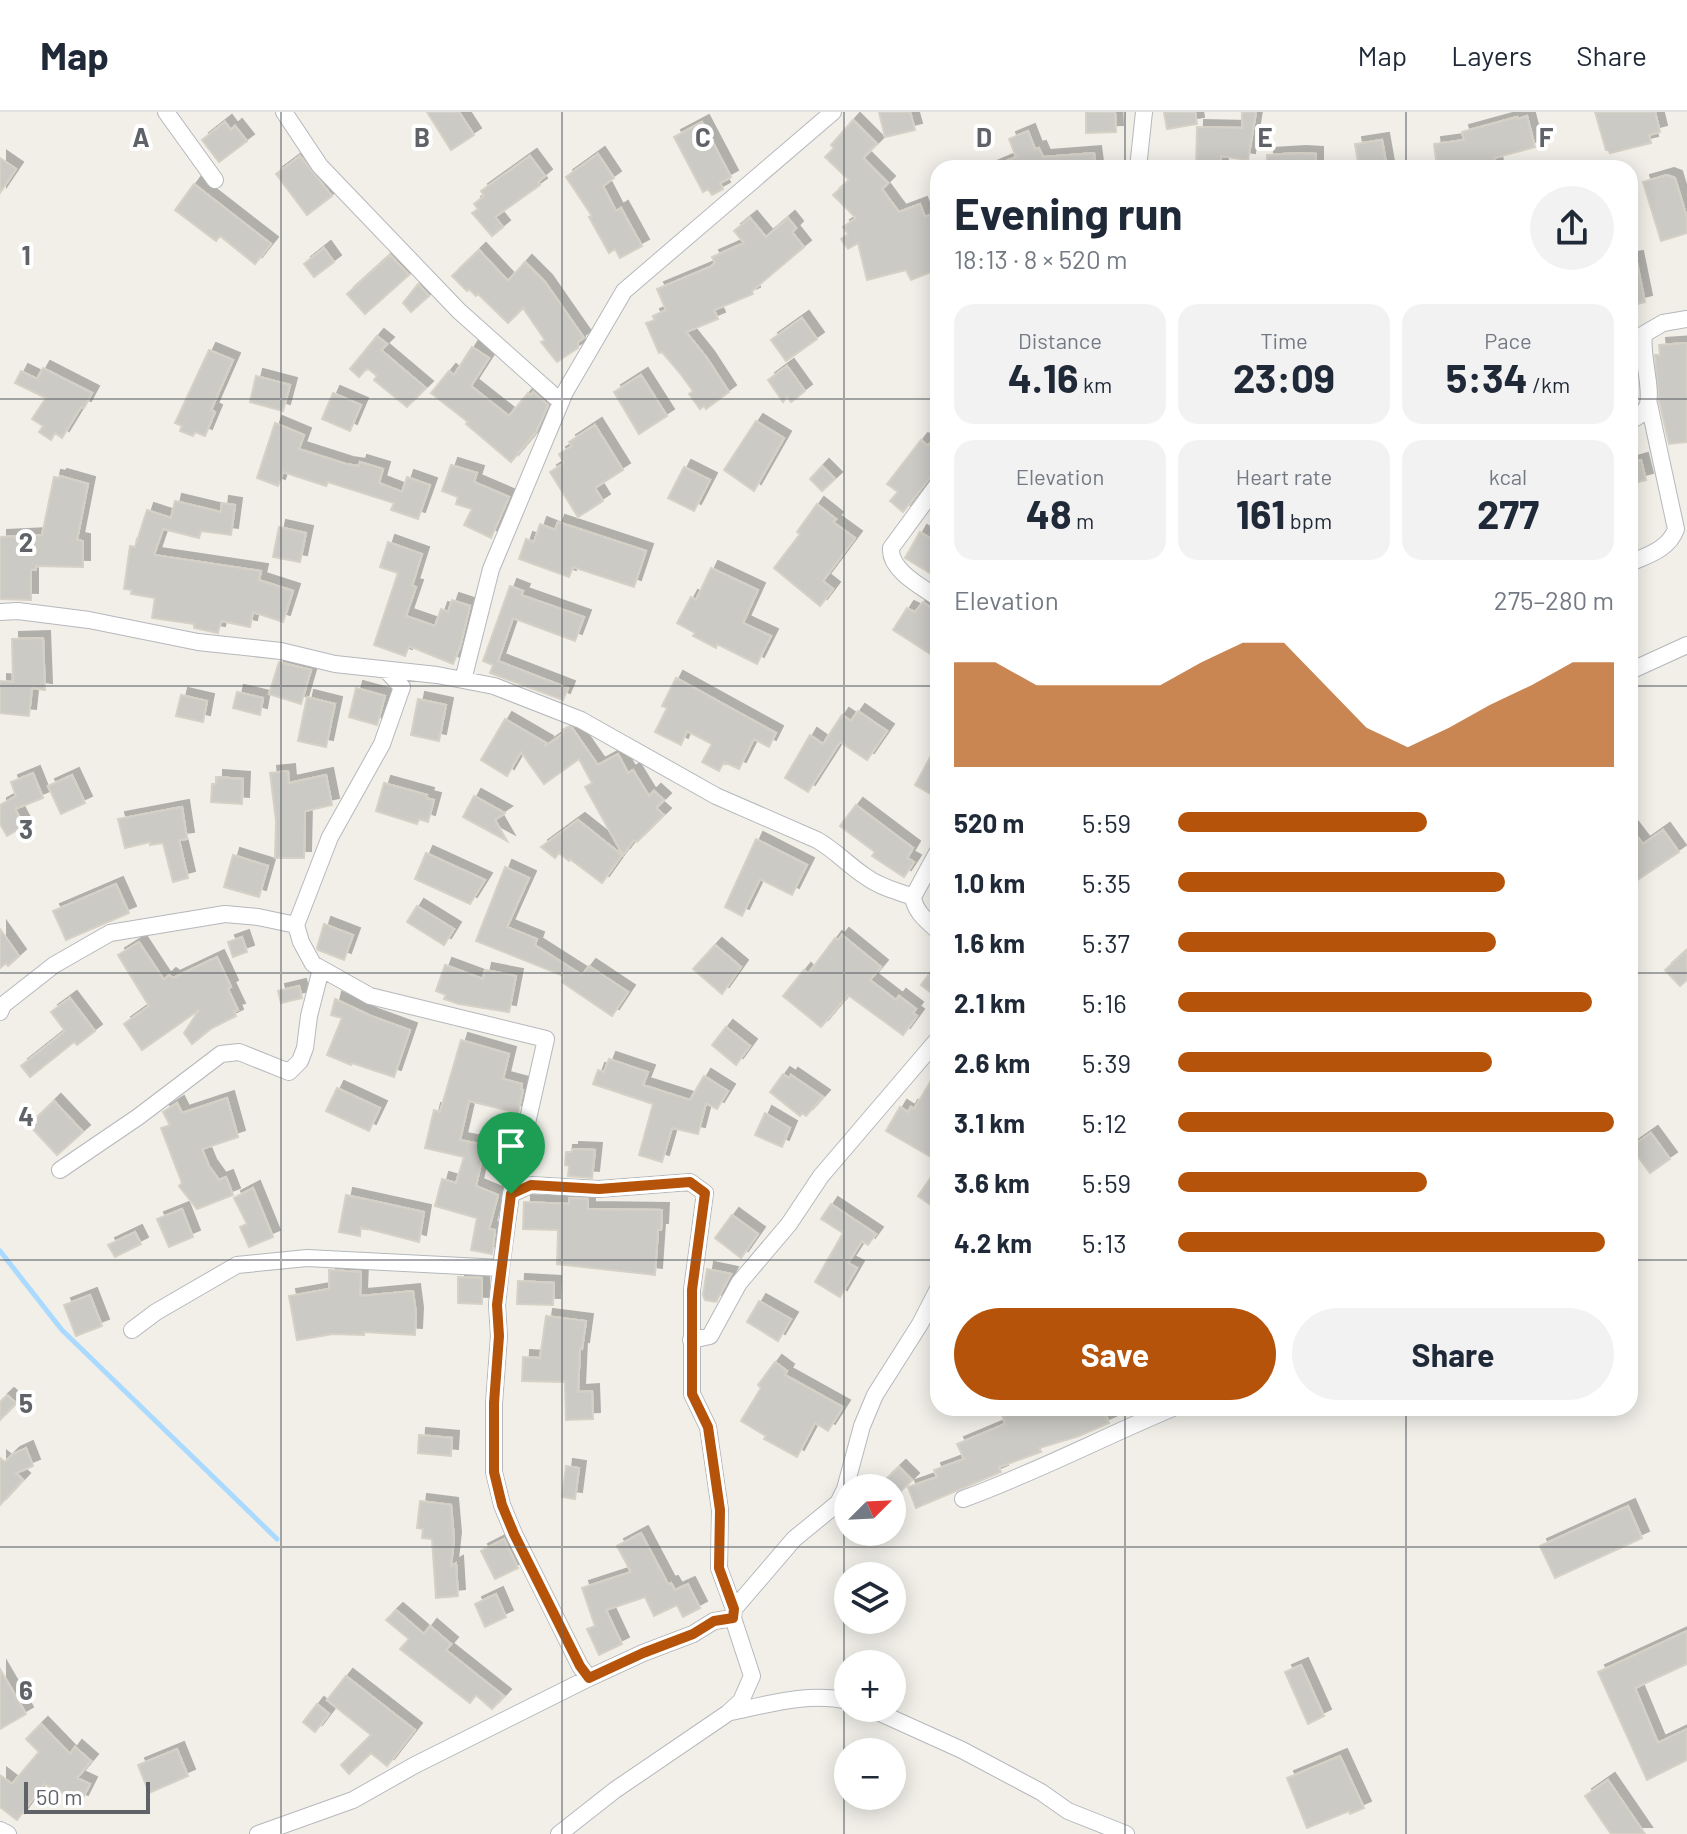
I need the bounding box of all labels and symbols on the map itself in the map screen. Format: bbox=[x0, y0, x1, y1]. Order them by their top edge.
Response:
text: A bbox=[132, 121, 150, 152]
text: B bbox=[414, 121, 430, 152]
text: C bbox=[695, 121, 711, 152]
text: D bbox=[976, 121, 992, 152]
text: E bbox=[1257, 121, 1273, 152]
text: F bbox=[1539, 121, 1554, 152]
text: 1 bbox=[21, 239, 31, 270]
text: 2 bbox=[19, 526, 33, 557]
text: 3 bbox=[19, 813, 33, 844]
text: 4 bbox=[18, 1100, 34, 1131]
pin bbox=[477, 1112, 545, 1194]
text: 5 bbox=[19, 1387, 33, 1418]
north arrow bbox=[834, 1474, 906, 1546]
text: 6 bbox=[19, 1674, 33, 1705]
scale bar bbox=[24, 1778, 150, 1814]

